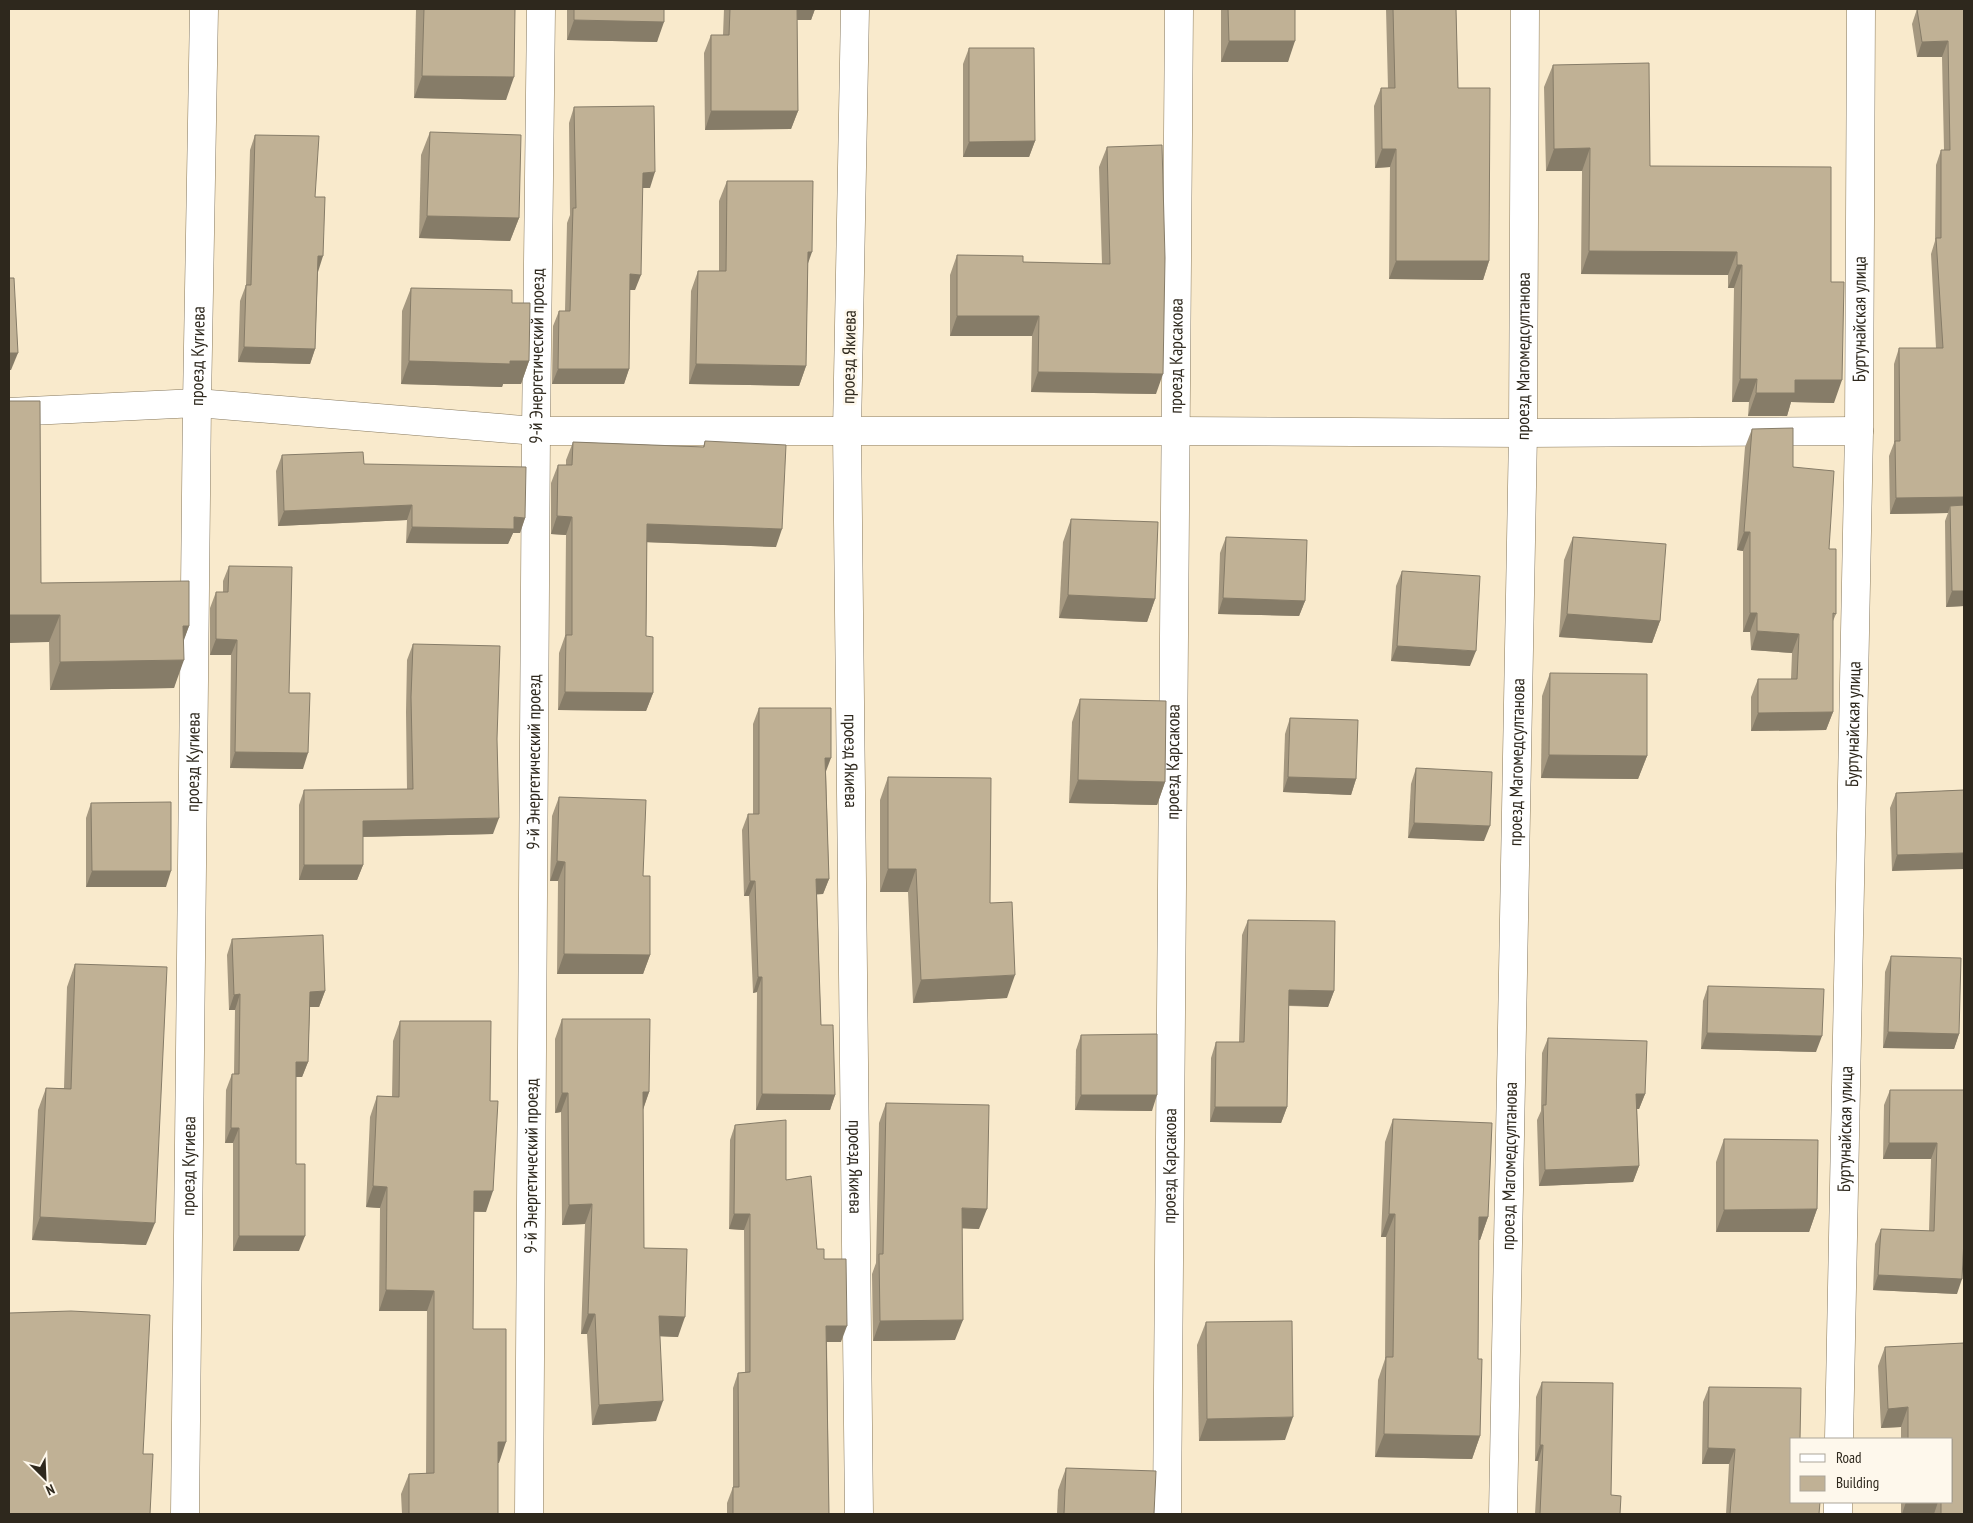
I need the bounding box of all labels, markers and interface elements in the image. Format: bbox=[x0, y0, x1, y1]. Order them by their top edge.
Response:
street label: Буртунайская улица bbox=[1847, 256, 1871, 382]
street label: 9-й Энергетический проезд bbox=[524, 268, 549, 444]
street label: проезд Магомедсултанова bbox=[1511, 272, 1535, 440]
street label: проезд Карсакова bbox=[1164, 298, 1188, 414]
street label: проезд Кугиева bbox=[185, 306, 210, 406]
street label: проезд Якиева bbox=[836, 310, 861, 404]
street label: Буртунайская улица bbox=[1840, 661, 1865, 787]
street label: 9-й Энергетический проезд bbox=[521, 674, 545, 850]
street label: проезд Магомедсултанова bbox=[1503, 678, 1529, 846]
street label: проезд Карсакова bbox=[1161, 704, 1184, 820]
street label: проезд Кугиева bbox=[181, 712, 205, 812]
street label: проезд Якиева bbox=[839, 714, 863, 808]
street label: Буртунайская улица bbox=[1832, 1066, 1857, 1192]
street label: 9-й Энергетический проезд bbox=[519, 1078, 543, 1254]
street label: проезд Магомедсултанова bbox=[1496, 1082, 1522, 1250]
street label: проезд Карсакова bbox=[1157, 1108, 1181, 1224]
street label: проезд Кугиева bbox=[176, 1116, 200, 1216]
street label: проезд Якиева bbox=[844, 1120, 868, 1214]
legend bbox=[1790, 1438, 1953, 1503]
text: Road bbox=[1836, 1448, 1862, 1467]
north arrow bbox=[20, 1453, 70, 1503]
text: Building bbox=[1836, 1473, 1879, 1492]
text: N bbox=[43, 1480, 57, 1500]

